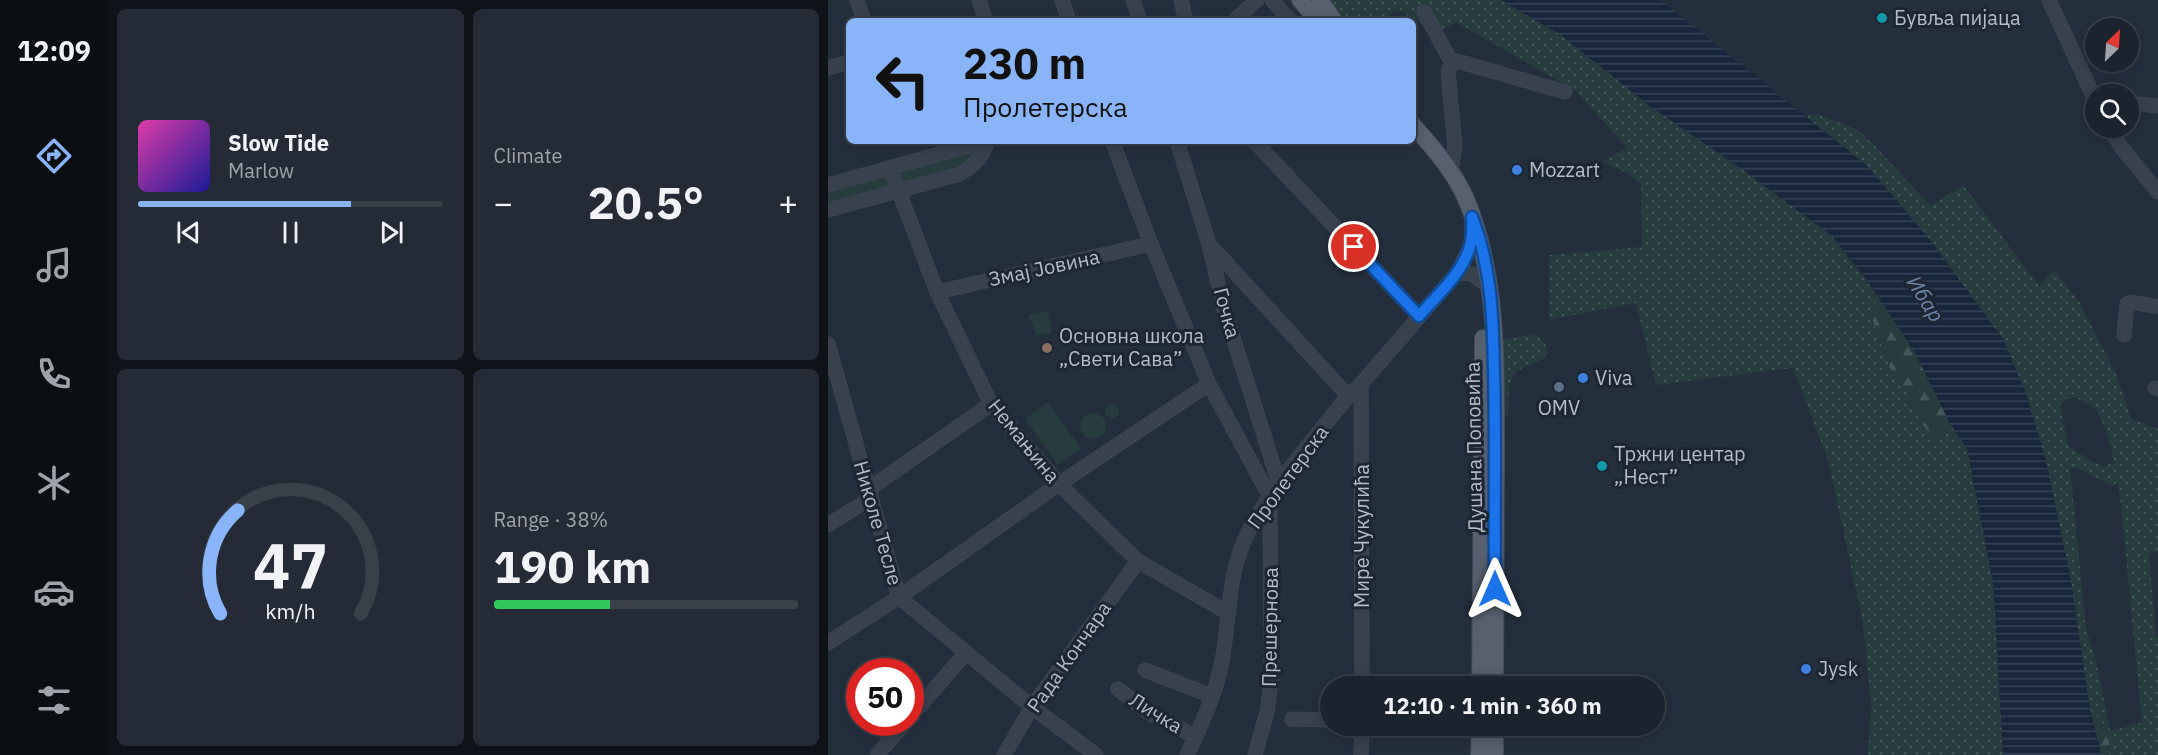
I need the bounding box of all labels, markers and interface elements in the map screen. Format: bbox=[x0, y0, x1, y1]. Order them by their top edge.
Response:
place label: Бувља пијаца bbox=[1894, 4, 2021, 31]
marker: Бувља пијаца bbox=[1875, 11, 1889, 25]
north arrow bbox=[2085, 18, 2139, 72]
map controls bbox=[2085, 18, 2139, 138]
text: 12:09 bbox=[17, 33, 91, 68]
text: 230 m bbox=[963, 36, 1086, 91]
icon: left bbox=[864, 42, 942, 120]
button: search bbox=[2085, 84, 2139, 138]
text: Пролетерска bbox=[963, 89, 1128, 124]
text: Slow Tide bbox=[228, 128, 329, 157]
icon: directions bbox=[33, 135, 75, 177]
text: Climate bbox=[494, 142, 562, 169]
place label: Mozzart bbox=[1529, 156, 1600, 183]
text: Marlow bbox=[228, 157, 294, 184]
marker: Mozzart bbox=[1510, 163, 1524, 177]
text: 20.5° bbox=[588, 173, 704, 231]
text: − bbox=[494, 181, 513, 224]
text: + bbox=[778, 181, 798, 224]
icon: previous bbox=[172, 216, 205, 249]
icon: pause bbox=[274, 216, 307, 249]
icon: next bbox=[375, 216, 408, 249]
pin bbox=[1328, 221, 1379, 272]
icon: arrive bbox=[1337, 230, 1370, 263]
street label: Змај Јовина bbox=[986, 243, 1102, 292]
icon: music bbox=[33, 244, 75, 286]
water label: Ибар bbox=[1901, 270, 1951, 327]
street label: Гочка bbox=[1208, 285, 1247, 342]
place label: Основна школа „Свети Сава” bbox=[1059, 322, 1205, 372]
marker: Основна школа „Свети Сава” bbox=[1040, 341, 1054, 355]
icon: phone bbox=[33, 353, 75, 395]
street label: Душана Поповића bbox=[1459, 361, 1488, 533]
place label: Viva bbox=[1595, 364, 1633, 391]
marker: Viva bbox=[1576, 371, 1590, 385]
marker: OMV bbox=[1552, 380, 1566, 394]
street label: Немањина bbox=[982, 393, 1067, 489]
place label: OMV bbox=[1538, 394, 1580, 421]
street label: Пролетерска bbox=[1241, 419, 1335, 534]
place label: Тржни центар „Нест” bbox=[1614, 440, 1746, 490]
street label: Николе Тесле bbox=[848, 458, 909, 588]
marker: Тржни центар „Нест” bbox=[1595, 459, 1609, 473]
icon: climate bbox=[33, 462, 75, 504]
street label: Мире Чукулића bbox=[1348, 464, 1375, 608]
text: Range · 38% bbox=[494, 506, 608, 533]
text: 47 bbox=[253, 524, 328, 605]
text: 190 km bbox=[494, 537, 651, 595]
position arrow bbox=[1463, 557, 1527, 621]
street label: Прешернова bbox=[1255, 567, 1284, 687]
icon: car bbox=[33, 571, 75, 613]
street label: Рада Кончара bbox=[1020, 596, 1117, 718]
text: km/h bbox=[265, 598, 315, 626]
place label: Jysk bbox=[1818, 655, 1859, 682]
speed limit sign: 50 bbox=[846, 658, 924, 736]
marker: Jysk bbox=[1799, 662, 1813, 676]
icon: filters bbox=[33, 679, 75, 721]
street label: Личка bbox=[1125, 686, 1188, 739]
text: 12:10 · 1 min · 360 m bbox=[1383, 691, 1602, 720]

